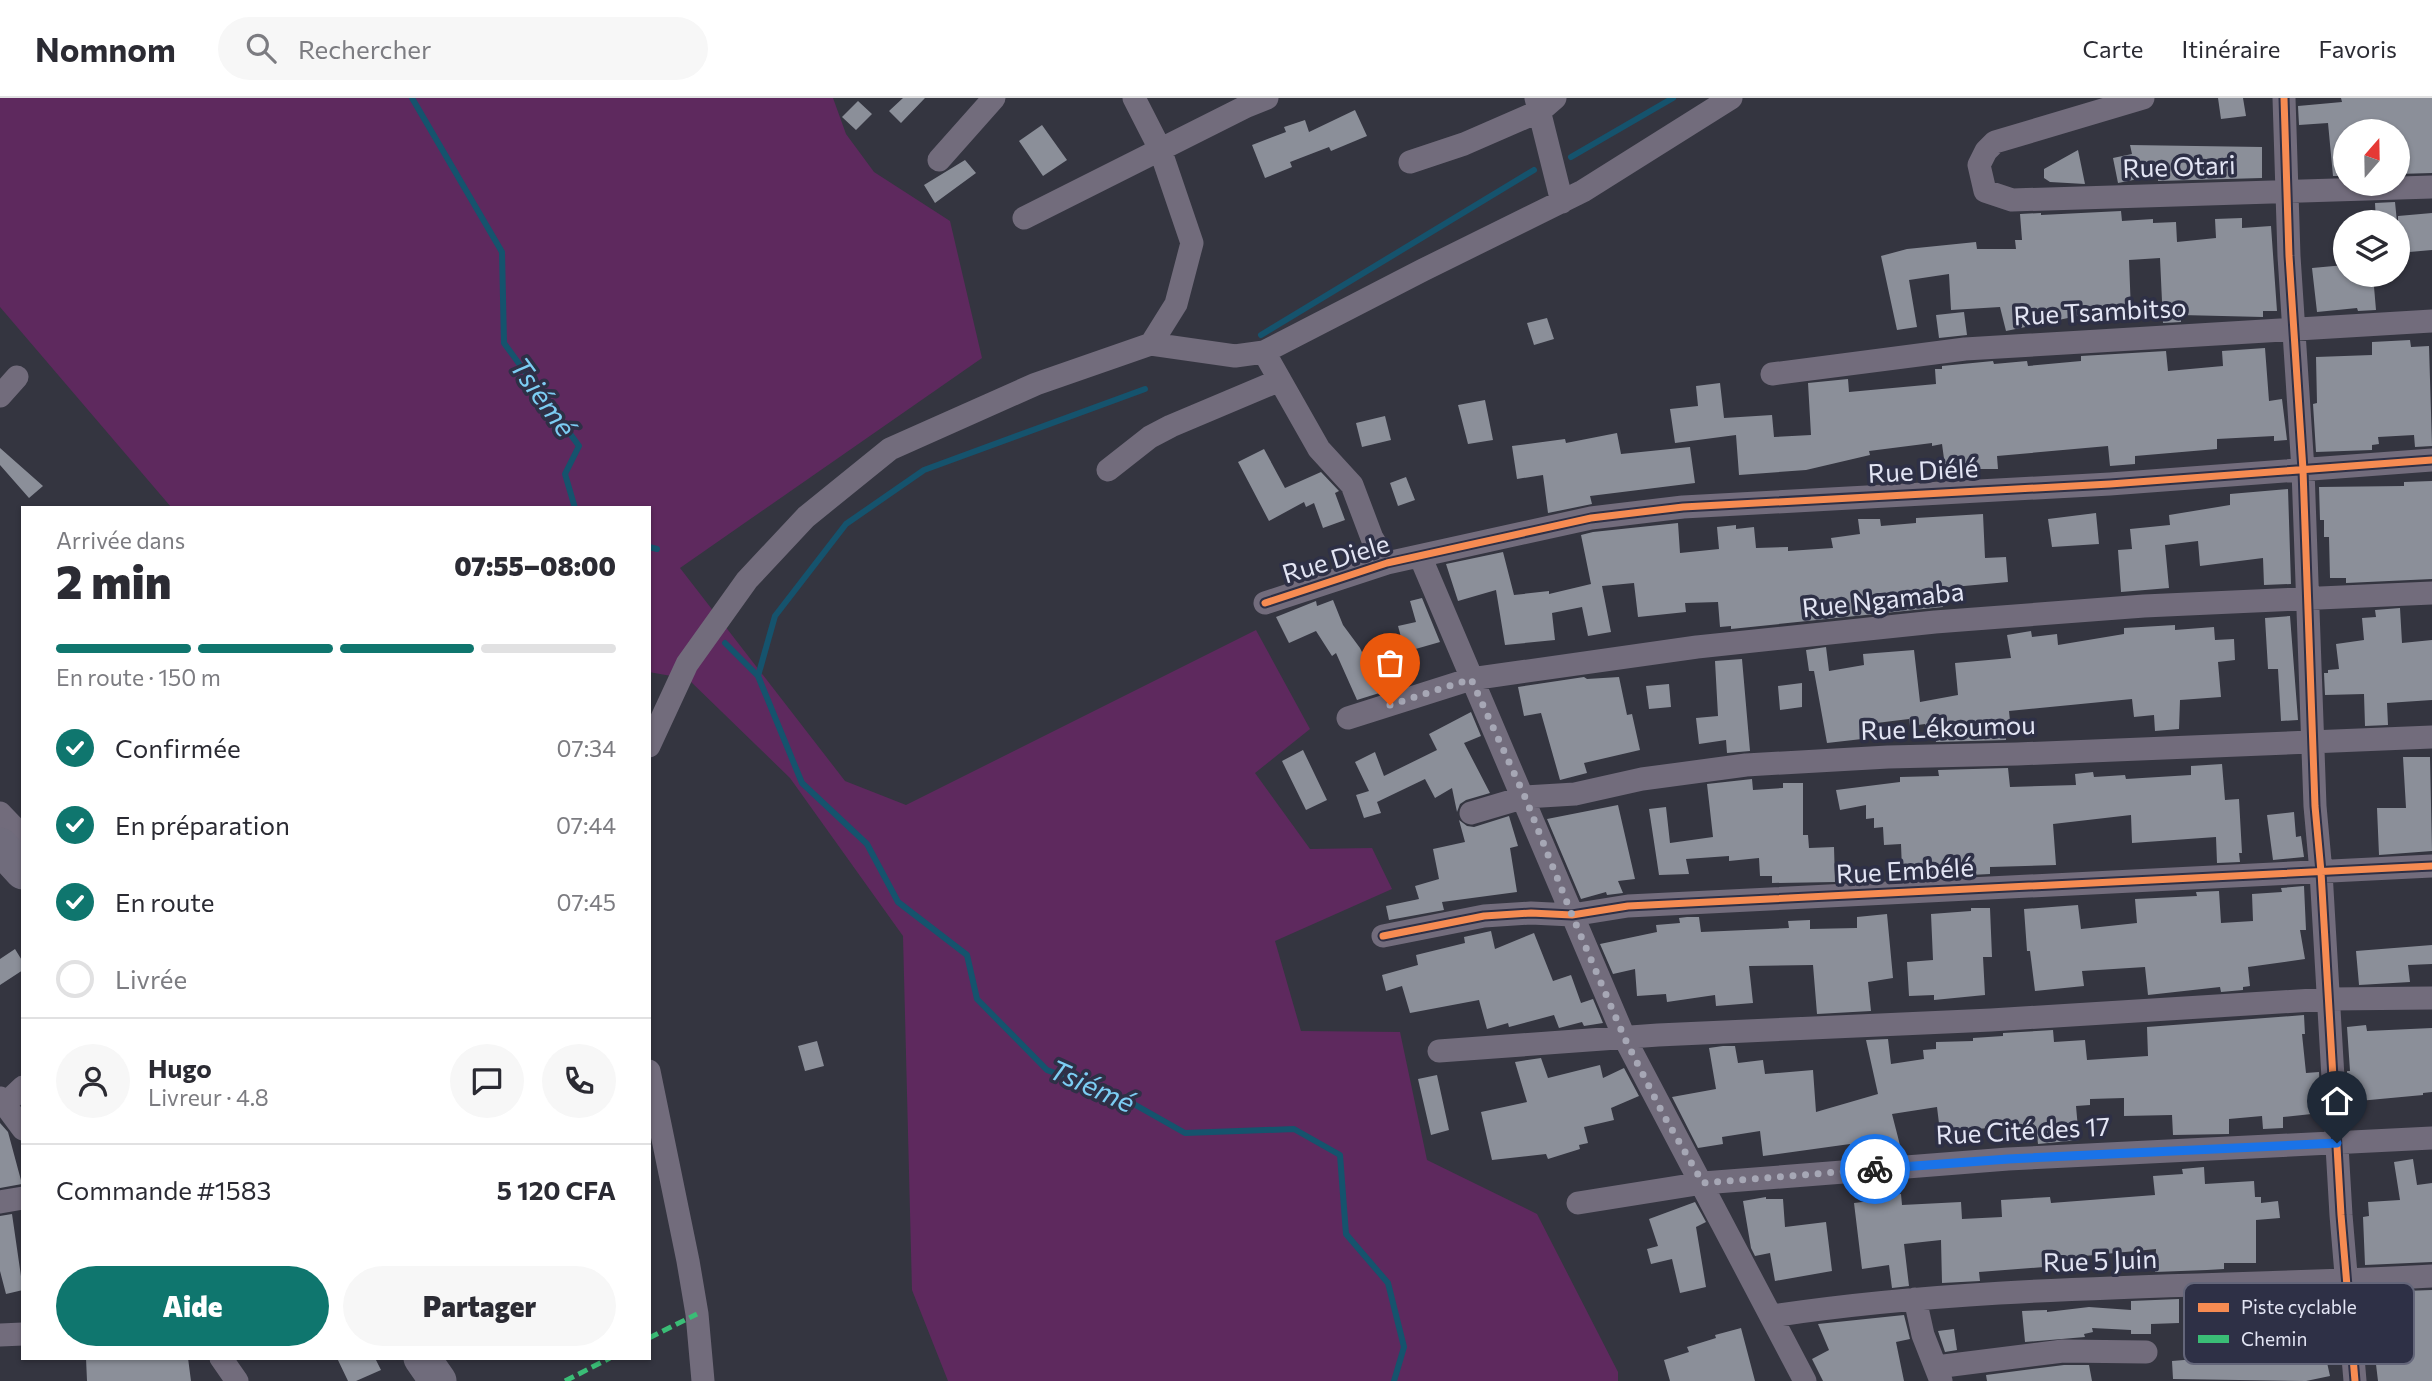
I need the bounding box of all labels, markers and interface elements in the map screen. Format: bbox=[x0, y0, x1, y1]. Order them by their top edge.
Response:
search box bbox=[218, 17, 708, 80]
text: Nomnom bbox=[35, 28, 176, 69]
icon: search bbox=[242, 29, 280, 67]
text: Rechercher bbox=[298, 33, 431, 64]
text: Carte bbox=[2083, 34, 2144, 63]
text: Itinéraire bbox=[2182, 34, 2281, 63]
text: Favoris bbox=[2319, 34, 2397, 63]
north arrow bbox=[2333, 119, 2410, 196]
map controls bbox=[2333, 119, 2410, 287]
street label: Rue Otari bbox=[2122, 148, 2236, 183]
button: layers bbox=[2333, 210, 2410, 287]
street label: Rue Tsambitso bbox=[2013, 290, 2187, 331]
water label: Tsiémé bbox=[504, 350, 585, 444]
street label: Rue Diélé bbox=[1867, 451, 1979, 488]
text: Arrivée dans bbox=[56, 526, 185, 554]
street label: Rue Diele bbox=[1278, 527, 1393, 589]
text: 07:55–08:00 bbox=[454, 550, 616, 581]
text: 2 min bbox=[56, 552, 172, 608]
street label: Rue Ngamaba bbox=[1800, 575, 1965, 622]
pin bbox=[1360, 633, 1420, 705]
icon: bag bbox=[1371, 644, 1409, 682]
text: En route · 150 m bbox=[56, 663, 221, 691]
street label: Rue Lékoumou bbox=[1860, 708, 2036, 745]
icon: check bbox=[56, 729, 94, 767]
text: Confirmée bbox=[115, 732, 241, 763]
text: 07:34 bbox=[557, 734, 616, 762]
icon: check bbox=[56, 806, 94, 844]
text: En préparation bbox=[115, 809, 290, 840]
text: 07:44 bbox=[556, 811, 616, 839]
street label: Rue Embélé bbox=[1835, 850, 1975, 889]
icon: check bbox=[56, 883, 94, 921]
text: En route bbox=[115, 886, 215, 917]
text: 07:45 bbox=[557, 888, 616, 916]
text: Livrée bbox=[115, 963, 187, 994]
button: person bbox=[56, 1044, 130, 1118]
button: chat bbox=[450, 1044, 524, 1118]
button: phone bbox=[542, 1044, 616, 1118]
water label: Tsiémé bbox=[1044, 1051, 1141, 1119]
text: Hugo bbox=[148, 1052, 212, 1083]
pin bbox=[2307, 1071, 2367, 1143]
icon: home bbox=[2318, 1082, 2356, 1120]
text: Livreur · 4.8 bbox=[148, 1083, 269, 1111]
street label: Rue Cité des 17 bbox=[1935, 1109, 2111, 1150]
courier bbox=[1840, 1134, 1910, 1204]
icon: bike bbox=[1856, 1150, 1894, 1188]
text: Commande #1583 bbox=[56, 1174, 271, 1205]
text: 5 120 CFA bbox=[497, 1174, 616, 1205]
street label: Rue 5 Juin bbox=[2042, 1242, 2157, 1277]
button: Aide bbox=[56, 1266, 329, 1346]
button: Partager bbox=[343, 1266, 616, 1346]
legend bbox=[2184, 1283, 2414, 1364]
text: Piste cyclable bbox=[2241, 1295, 2357, 1318]
text: Chemin bbox=[2241, 1327, 2307, 1350]

